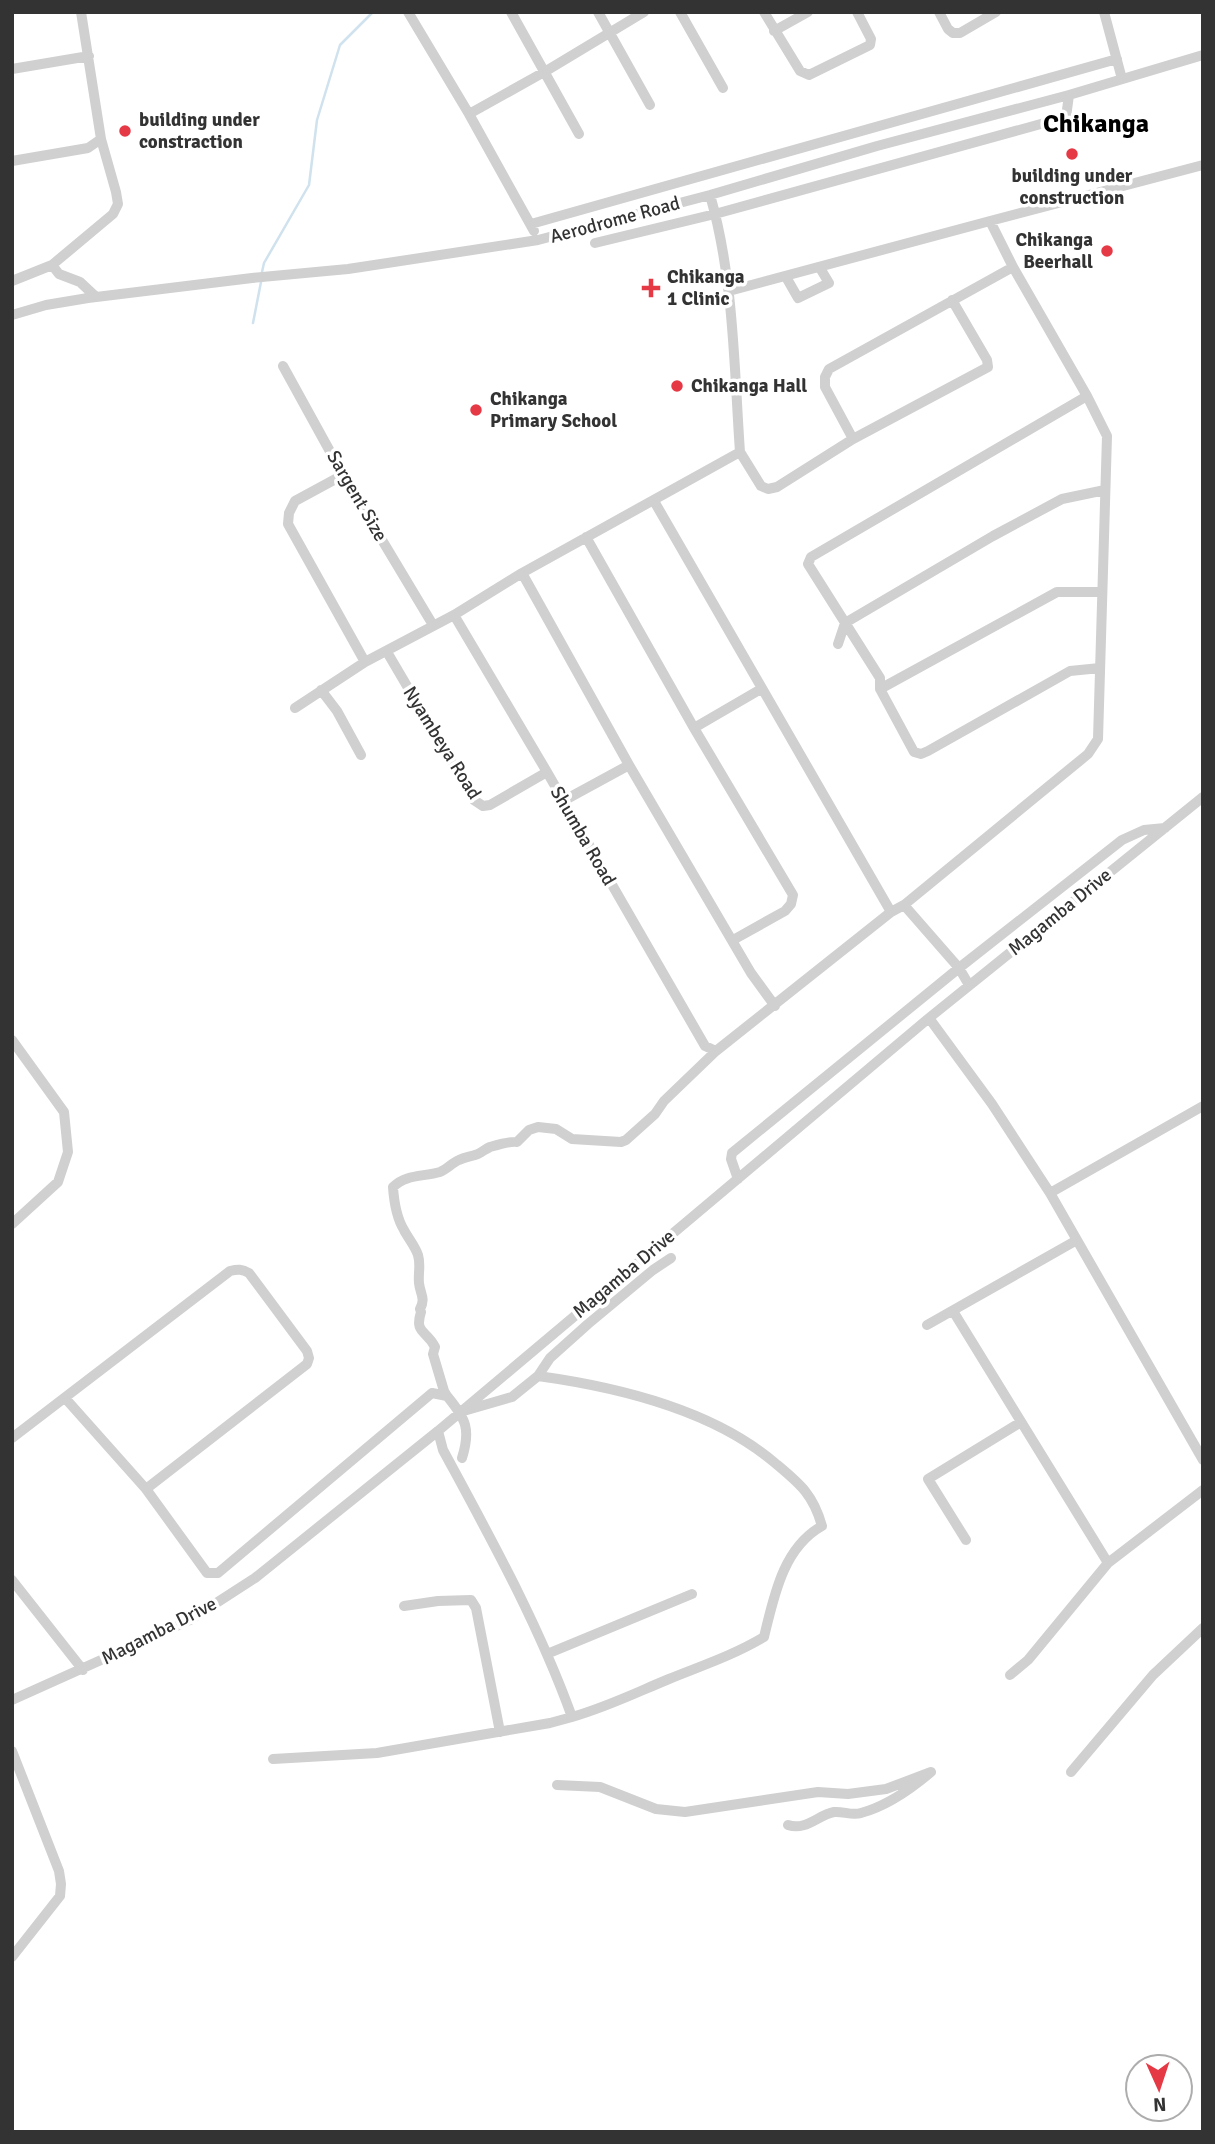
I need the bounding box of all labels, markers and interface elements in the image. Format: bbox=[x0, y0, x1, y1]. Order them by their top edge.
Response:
place label: building under constraction bbox=[139, 108, 260, 154]
district label: Chikanga bbox=[1043, 108, 1149, 140]
marker: building under constraction bbox=[117, 123, 133, 139]
marker: building under construction bbox=[1064, 146, 1080, 162]
place label: building under construction bbox=[1012, 164, 1133, 210]
street label: Aerodrome Road bbox=[547, 191, 683, 249]
place label: Chikanga Beerhall bbox=[1015, 228, 1093, 274]
marker: Chikanga Beerhall bbox=[1099, 243, 1115, 259]
place label: Chikanga 1 Clinic bbox=[667, 265, 745, 311]
marker: Chikanga 1 Clinic bbox=[641, 278, 661, 298]
place label: Chikanga Hall bbox=[691, 374, 807, 398]
marker: Chikanga Hall bbox=[669, 378, 685, 394]
place label: Chikanga Primary School bbox=[490, 387, 617, 433]
marker: Chikanga Primary School bbox=[468, 402, 484, 418]
street label: Sargent Size bbox=[321, 446, 393, 546]
street label: Nyambeya Road bbox=[398, 682, 486, 804]
street label: Shumba Road bbox=[545, 782, 621, 890]
street label: Magamba Drive bbox=[1003, 863, 1117, 961]
street label: Magamba Drive bbox=[568, 1224, 680, 1324]
street label: Magamba Drive bbox=[97, 1592, 221, 1670]
north arrow bbox=[1124, 2053, 1194, 2123]
text: N bbox=[1153, 2092, 1167, 2116]

